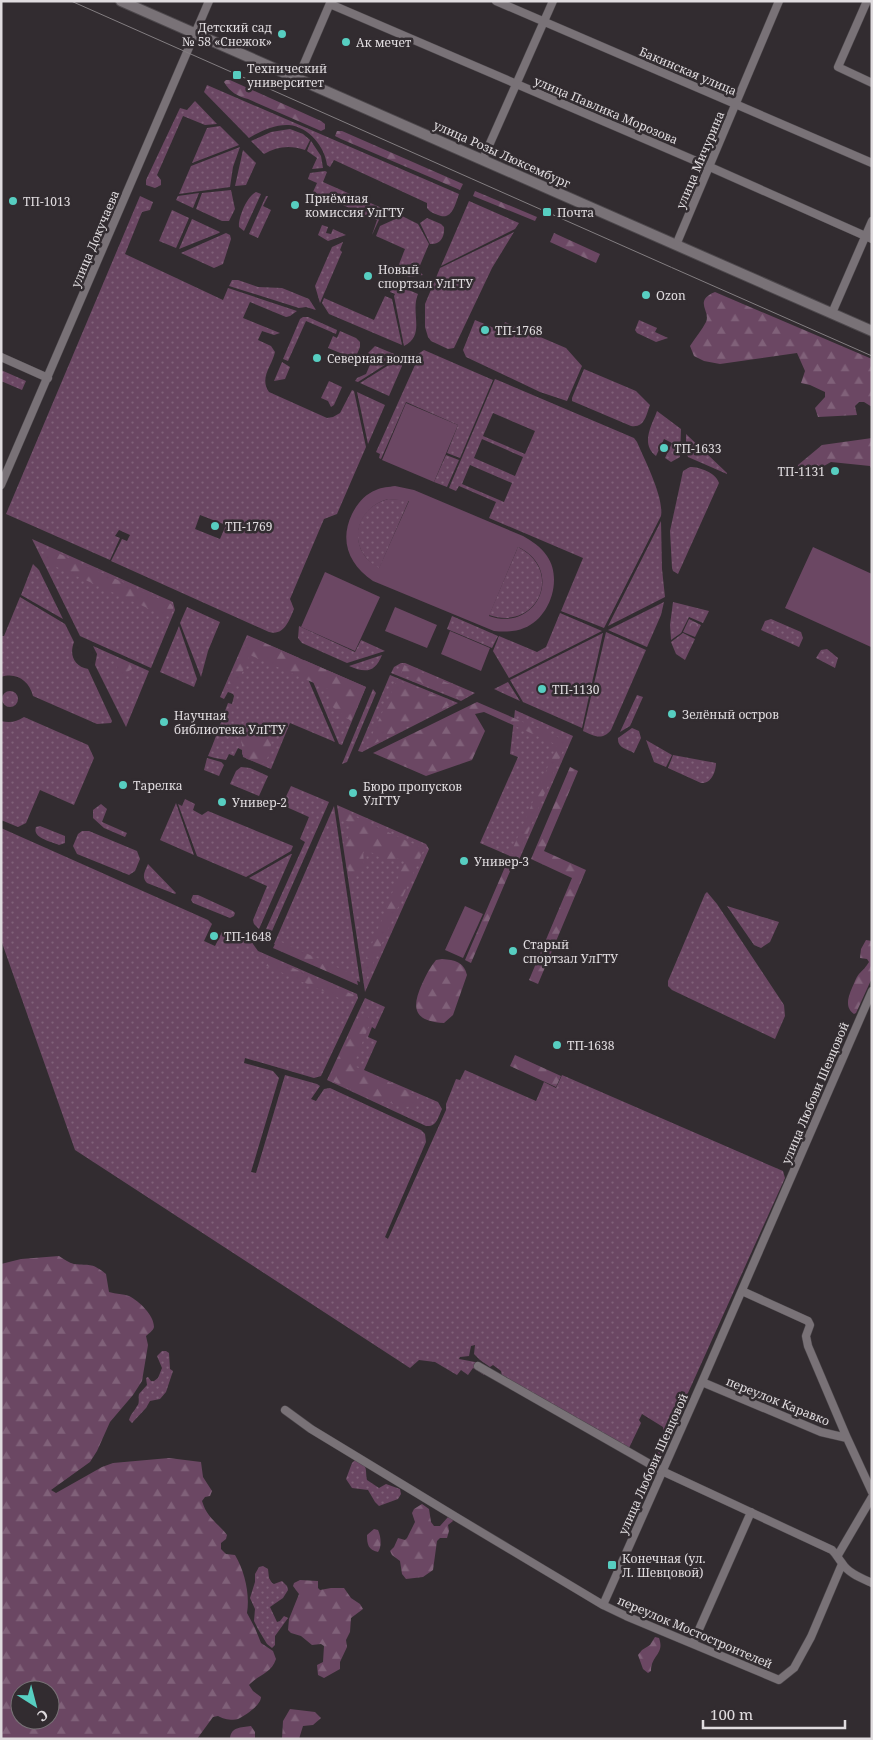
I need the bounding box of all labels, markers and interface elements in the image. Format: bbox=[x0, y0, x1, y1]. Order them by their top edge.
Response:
place label: Детский сад № 58 «Снежок» bbox=[182, 19, 272, 50]
marker: Детский сад № 58 «Снежок» bbox=[276, 28, 288, 40]
place label: Ак мечет bbox=[356, 34, 412, 51]
marker: Ак мечет bbox=[340, 36, 352, 48]
street label: Бакинская улица bbox=[637, 43, 740, 99]
place label: Технический университет bbox=[247, 60, 327, 91]
marker: Технический университет bbox=[231, 69, 243, 81]
street label: улица Павлика Морозова bbox=[531, 72, 681, 148]
street label: улица Мичурина bbox=[672, 108, 728, 212]
street label: улица Розы Люксембург bbox=[431, 116, 573, 192]
street label: улица Докучаева bbox=[67, 188, 123, 290]
place label: Приёмная комиссия УлГТУ bbox=[305, 190, 404, 221]
place label: ТП-1013 bbox=[23, 193, 71, 210]
marker: ТП-1013 bbox=[7, 195, 19, 207]
marker: Приёмная комиссия УлГТУ bbox=[289, 199, 301, 211]
place label: Почта bbox=[557, 204, 594, 221]
marker: Почта bbox=[541, 206, 553, 218]
place label: Новый спортзал УлГТУ bbox=[378, 261, 473, 292]
marker: Новый спортзал УлГТУ bbox=[362, 270, 374, 282]
place label: Ozon bbox=[656, 287, 686, 304]
marker: Ozon bbox=[640, 289, 652, 301]
place label: ТП-1768 bbox=[495, 322, 543, 339]
marker: ТП-1768 bbox=[479, 324, 491, 336]
place label: Северная волна bbox=[327, 350, 422, 367]
marker: Северная волна bbox=[311, 352, 323, 364]
place label: ТП-1633 bbox=[674, 440, 722, 457]
marker: ТП-1633 bbox=[658, 442, 670, 454]
place label: ТП-1131 bbox=[778, 463, 825, 480]
marker: ТП-1131 bbox=[829, 465, 841, 477]
place label: ТП-1769 bbox=[225, 518, 272, 535]
marker: ТП-1769 bbox=[209, 520, 221, 532]
place label: ТП-1130 bbox=[552, 681, 600, 698]
marker: ТП-1130 bbox=[536, 683, 548, 695]
place label: Зелёный остров bbox=[682, 706, 779, 723]
place label: Научная библиотека УлГТУ bbox=[174, 707, 286, 738]
marker: Зелёный остров bbox=[666, 708, 678, 720]
marker: Научная библиотека УлГТУ bbox=[158, 716, 170, 728]
place label: Тарелка bbox=[133, 777, 183, 794]
place label: Бюро пропусков УлГТУ bbox=[363, 778, 462, 809]
marker: Тарелка bbox=[117, 779, 129, 791]
marker: Бюро пропусков УлГТУ bbox=[347, 787, 359, 799]
place label: Универ-2 bbox=[232, 794, 287, 811]
marker: Универ-2 bbox=[216, 796, 228, 808]
place label: Универ-3 bbox=[474, 853, 529, 870]
marker: Универ-3 bbox=[458, 855, 470, 867]
place label: ТП-1648 bbox=[224, 928, 272, 945]
marker: ТП-1648 bbox=[208, 930, 220, 942]
place label: Старый спортзал УлГТУ bbox=[523, 936, 618, 967]
marker: Старый спортзал УлГТУ bbox=[507, 945, 519, 957]
street label: улица Любови Шевцовой bbox=[777, 1019, 853, 1167]
place label: ТП-1638 bbox=[567, 1037, 615, 1054]
marker: ТП-1638 bbox=[551, 1039, 563, 1051]
street label: переулок Каравко bbox=[724, 1372, 832, 1430]
street label: улица Любови Шевцовой bbox=[614, 1391, 692, 1537]
place label: Конечная (ул. Л. Шевцовой) bbox=[622, 1550, 706, 1581]
marker: Конечная (ул. Л. Шевцовой) bbox=[606, 1559, 618, 1571]
street label: переулок Мостостроителей bbox=[615, 1592, 775, 1672]
north arrow bbox=[10, 1680, 60, 1730]
scale bar bbox=[703, 1698, 846, 1730]
text: 100 m bbox=[710, 1704, 753, 1724]
text: С bbox=[34, 1706, 52, 1726]

